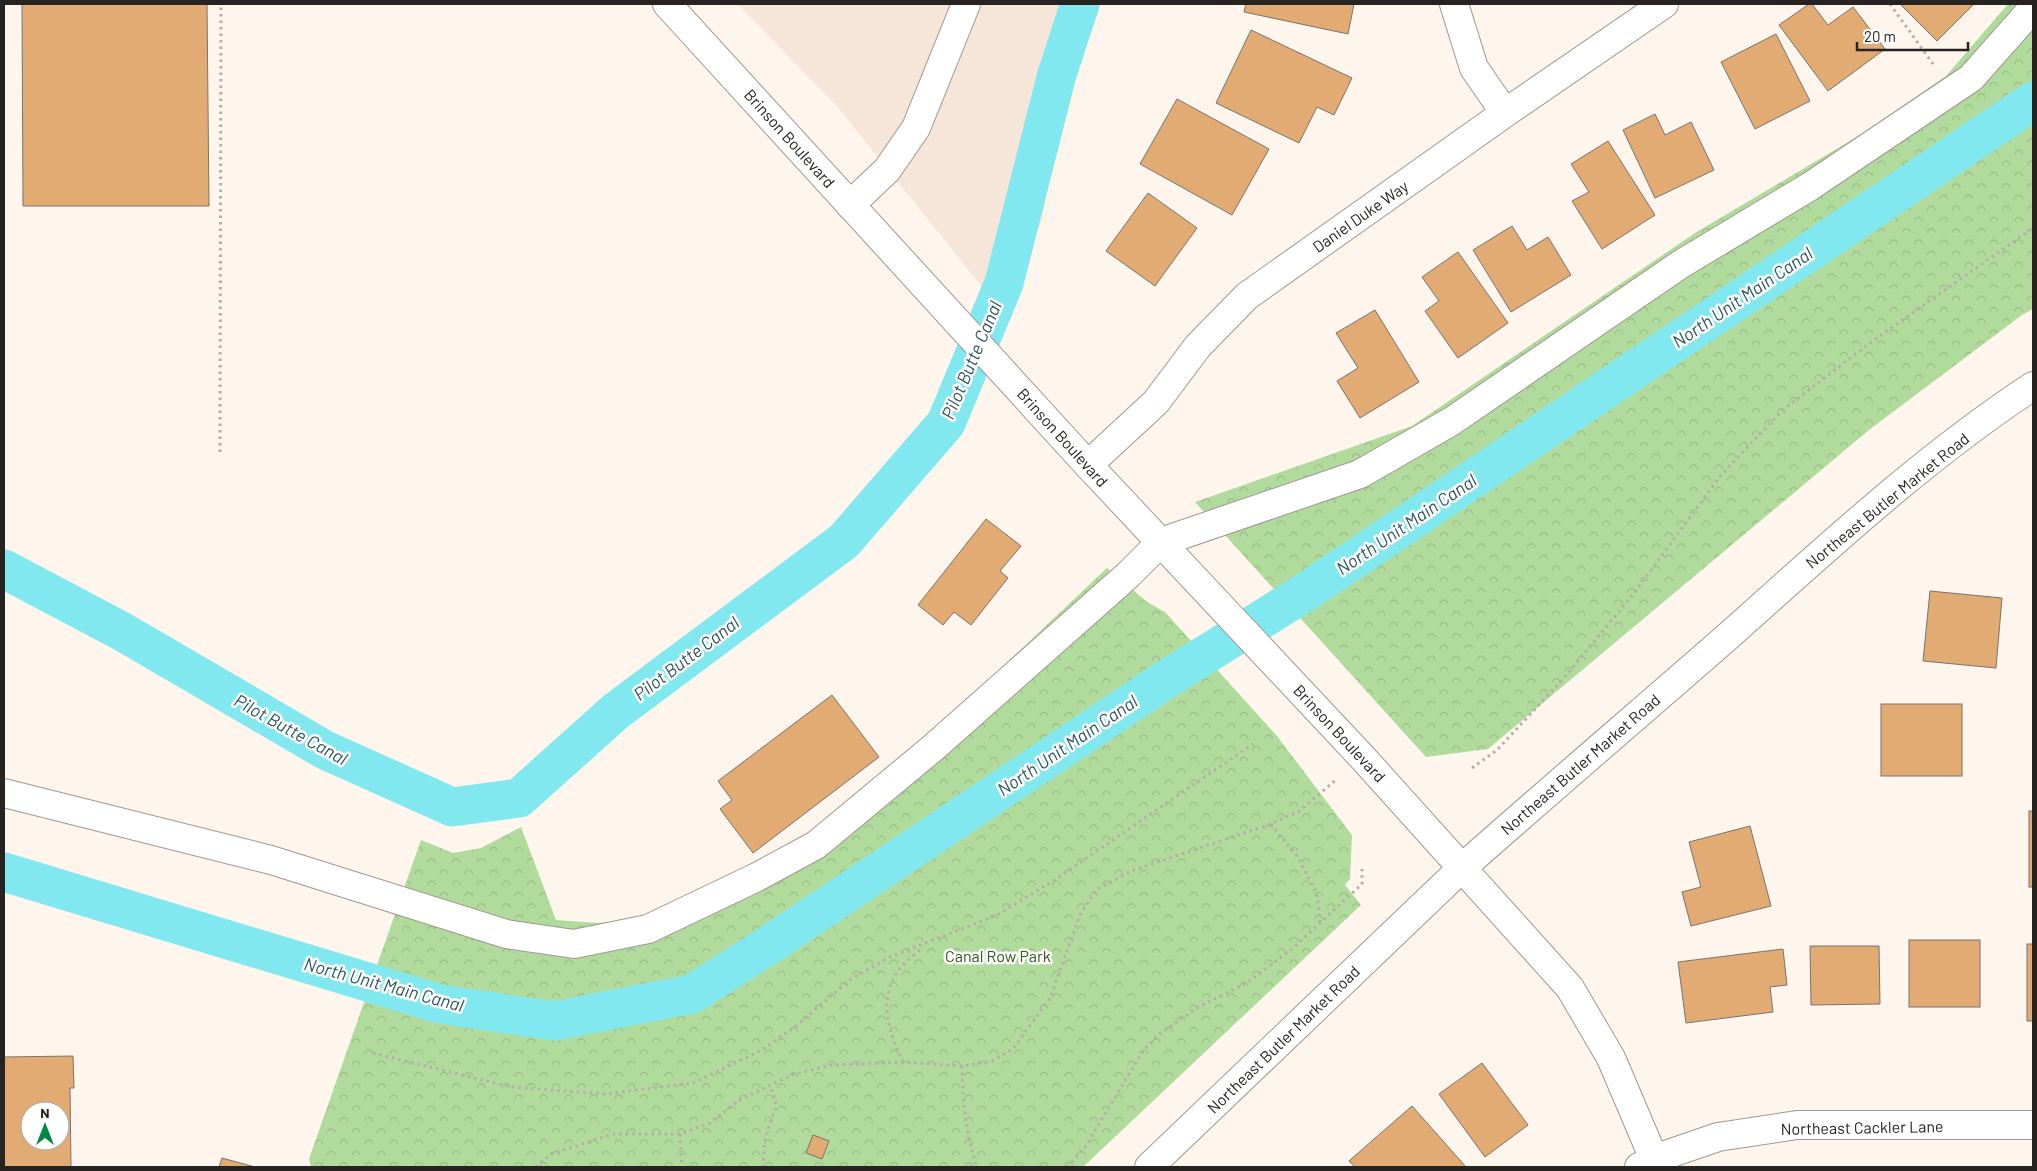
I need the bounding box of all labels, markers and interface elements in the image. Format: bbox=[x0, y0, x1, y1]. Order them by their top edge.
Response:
scale bar bbox=[1857, 20, 1968, 52]
text: 20 m bbox=[1864, 27, 1896, 45]
street label: Brinson Boulevard bbox=[741, 85, 839, 191]
street label: Daniel Duke Way bbox=[1308, 176, 1412, 256]
water label: North Unit Main Canal bbox=[1668, 242, 1816, 352]
water label: Pilot Butte Canal bbox=[936, 298, 1006, 422]
street label: Brinson Boulevard bbox=[1014, 384, 1112, 490]
street label: Northeast Butler Market Road bbox=[1801, 428, 1973, 572]
water label: North Unit Main Canal bbox=[1332, 469, 1480, 579]
water label: Pilot Butte Canal bbox=[629, 611, 743, 705]
street label: Brinson Boulevard bbox=[1290, 680, 1390, 786]
water label: Pilot Butte Canal bbox=[230, 689, 352, 769]
water label: North Unit Main Canal bbox=[993, 690, 1141, 800]
street label: Northeast Butler Market Road bbox=[1497, 690, 1663, 838]
park label: Canal Row Park bbox=[945, 946, 1051, 965]
water label: North Unit Main Canal bbox=[302, 952, 466, 1016]
street label: Northeast Butler Market Road bbox=[1203, 961, 1363, 1117]
north arrow bbox=[20, 1101, 70, 1151]
text: N bbox=[40, 1104, 50, 1121]
street label: Northeast Cackler Lane bbox=[1780, 1116, 1944, 1138]

